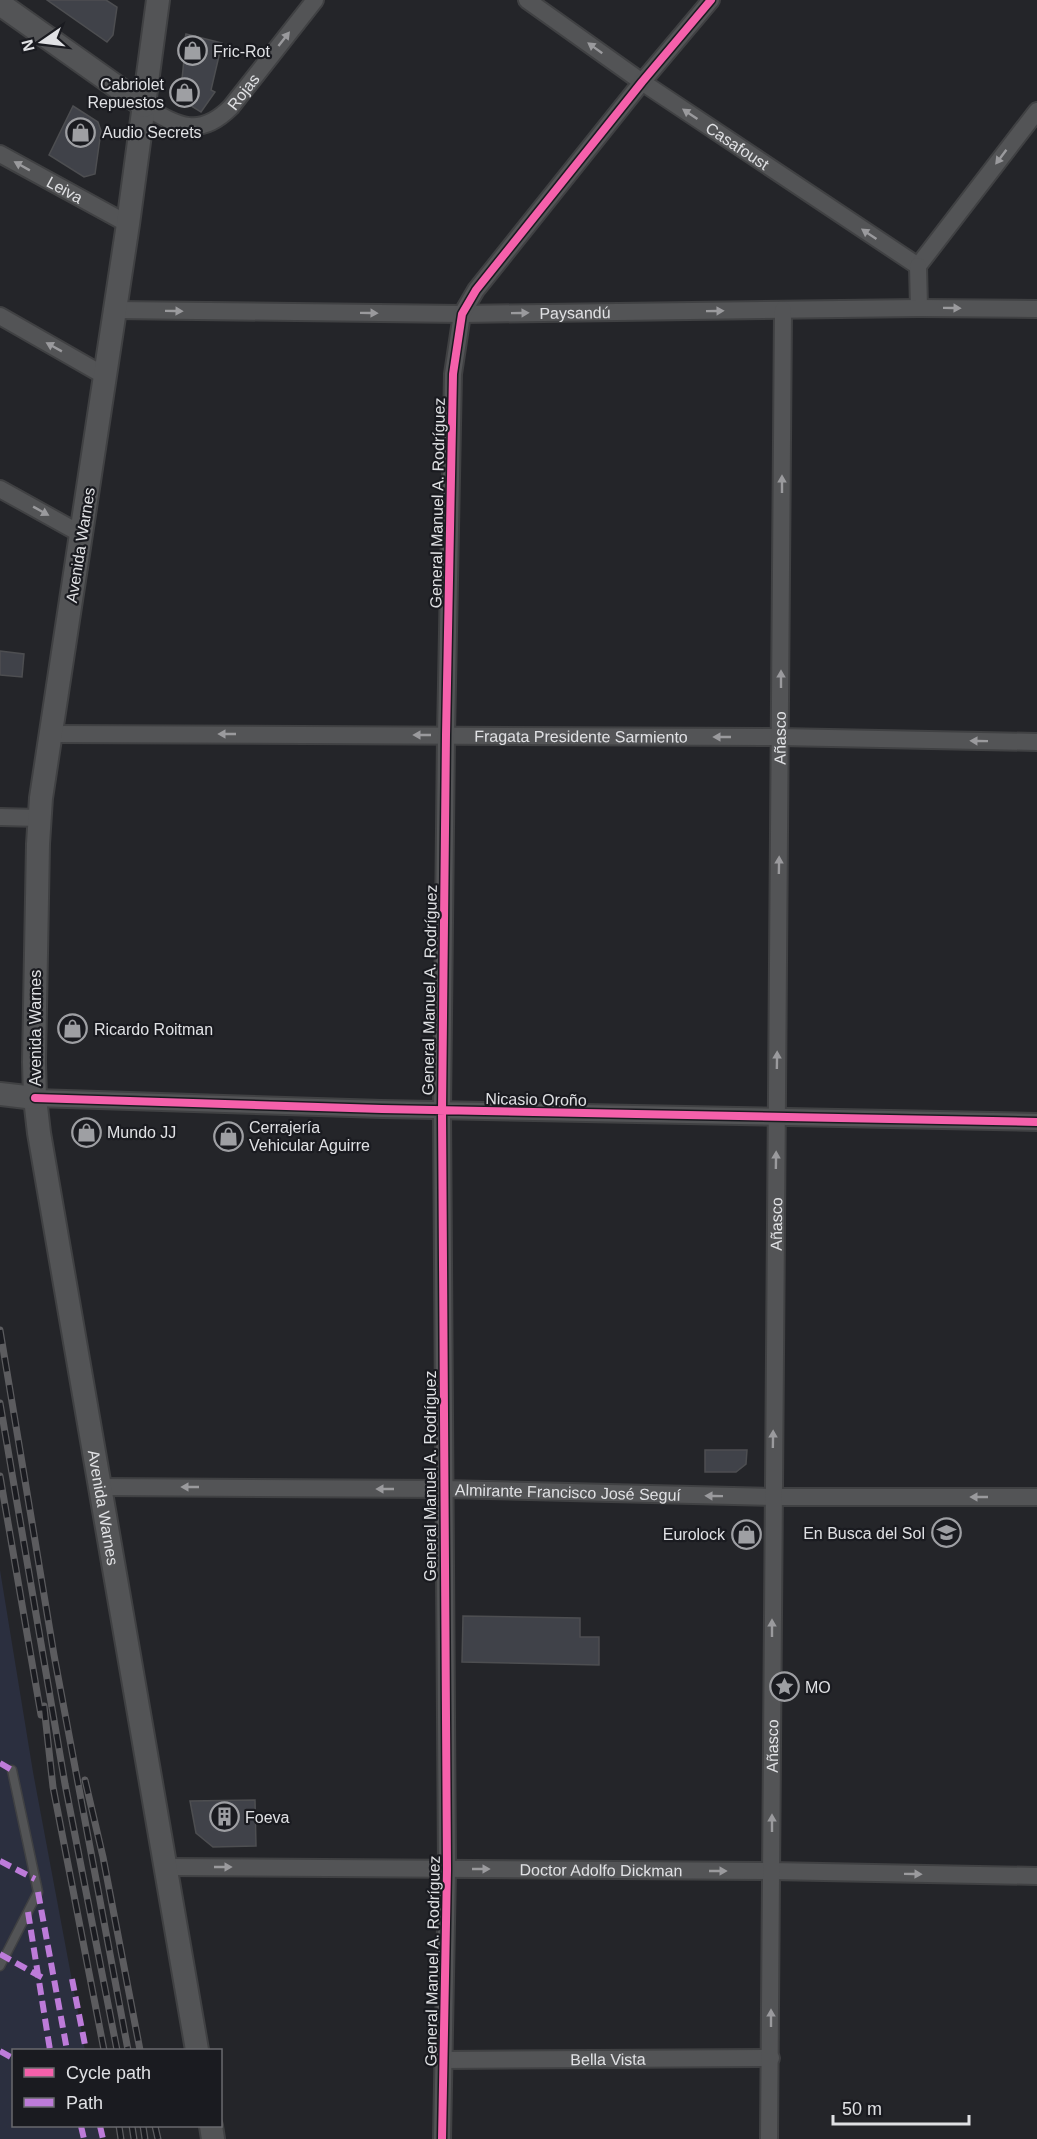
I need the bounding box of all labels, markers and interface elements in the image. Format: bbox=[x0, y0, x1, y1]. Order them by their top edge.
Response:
north arrow bbox=[12, 12, 72, 72]
one-way arrow bbox=[278, 31, 291, 47]
shop icon: Fric-Rot bbox=[176, 35, 208, 67]
text: N bbox=[18, 38, 38, 53]
one-way arrow bbox=[587, 42, 603, 54]
place label: Fric-Rot bbox=[213, 43, 270, 60]
street label: Rojas bbox=[224, 71, 263, 113]
place label: Cabriolet Repuestos bbox=[88, 76, 165, 111]
shop icon: Cabriolet Repuestos bbox=[169, 77, 201, 109]
one-way arrow bbox=[682, 108, 698, 120]
shop icon: Audio Secrets bbox=[65, 116, 97, 148]
street label: Casafoust bbox=[703, 119, 772, 173]
place label: Audio Secrets bbox=[102, 124, 202, 141]
one-way arrow bbox=[996, 150, 1008, 165]
one-way arrow bbox=[13, 161, 30, 171]
street label: Leiva bbox=[44, 173, 86, 207]
one-way arrow bbox=[862, 228, 878, 240]
one-way arrow bbox=[943, 303, 962, 313]
street label: Paysandú bbox=[539, 304, 611, 322]
one-way arrow bbox=[164, 306, 183, 316]
one-way arrow bbox=[706, 306, 725, 315]
one-way arrow bbox=[359, 308, 378, 318]
one-way arrow bbox=[511, 309, 530, 318]
one-way arrow bbox=[45, 342, 62, 352]
street label: General Manuel A. Rodríguez bbox=[427, 397, 448, 609]
one-way arrow bbox=[777, 474, 787, 493]
street label: Avenida Warnes bbox=[63, 486, 98, 604]
one-way arrow bbox=[32, 506, 49, 516]
one-way arrow bbox=[776, 669, 786, 688]
street label: Añasco bbox=[772, 711, 789, 765]
street label: Fragata Presidente Sarmiento bbox=[474, 728, 688, 746]
one-way arrow bbox=[217, 729, 236, 739]
one-way arrow bbox=[412, 730, 431, 740]
one-way arrow bbox=[712, 732, 731, 742]
one-way arrow bbox=[969, 736, 988, 745]
one-way arrow bbox=[774, 855, 784, 874]
street label: General Manuel A. Rodríguez bbox=[419, 884, 440, 1096]
street label: Avenida Warnes bbox=[27, 970, 44, 1086]
shop icon: Ricardo Roitman bbox=[57, 1013, 89, 1045]
place label: Ricardo Roitman bbox=[94, 1021, 213, 1038]
one-way arrow bbox=[772, 1050, 782, 1069]
street label: Nicasio Oroño bbox=[485, 1090, 587, 1109]
shop icon: Mundo JJ bbox=[70, 1116, 102, 1148]
place label: Cerrajería Vehicular Aguirre bbox=[249, 1119, 370, 1154]
shop icon: Cerrajería Vehicular Aguirre bbox=[212, 1120, 244, 1152]
place label: Mundo JJ bbox=[107, 1124, 176, 1141]
one-way arrow bbox=[771, 1150, 781, 1169]
street label: Añasco bbox=[768, 1197, 785, 1251]
street label: General Manuel A. Rodríguez bbox=[422, 1371, 439, 1581]
one-way arrow bbox=[769, 1429, 778, 1448]
street label: Avenida Warnes bbox=[85, 1449, 121, 1567]
street label: Almirante Francisco José Seguí bbox=[455, 1481, 682, 1504]
one-way arrow bbox=[181, 1483, 200, 1492]
one-way arrow bbox=[376, 1484, 395, 1494]
one-way arrow bbox=[705, 1491, 724, 1501]
one-way arrow bbox=[969, 1492, 988, 1502]
school or university icon: En Busca del Sol bbox=[930, 1517, 962, 1549]
shop icon: Eurolock bbox=[730, 1518, 762, 1550]
place label: En Busca del Sol bbox=[803, 1525, 925, 1542]
place label: Eurolock bbox=[663, 1526, 726, 1543]
one-way arrow bbox=[767, 1618, 777, 1637]
place icon: MO bbox=[768, 1671, 800, 1703]
place label: MO bbox=[805, 1679, 831, 1696]
street label: Añasco bbox=[764, 1719, 781, 1773]
building icon: Foeva bbox=[208, 1801, 240, 1833]
place label: Foeva bbox=[245, 1809, 290, 1826]
one-way arrow bbox=[767, 1813, 777, 1832]
street label: General Manuel A. Rodríguez bbox=[422, 1855, 443, 2067]
street label: Doctor Adolfo Dickman bbox=[520, 1861, 682, 1879]
one-way arrow bbox=[214, 1862, 233, 1872]
one-way arrow bbox=[472, 1864, 491, 1874]
one-way arrow bbox=[709, 1866, 728, 1876]
one-way arrow bbox=[904, 1869, 923, 1878]
one-way arrow bbox=[766, 2008, 776, 2027]
legend bbox=[12, 2049, 222, 2127]
street label: Bella Vista bbox=[570, 2051, 646, 2068]
text: Cycle path bbox=[66, 2063, 151, 2083]
scale bar bbox=[833, 2088, 970, 2126]
text: Path bbox=[66, 2093, 103, 2113]
text: 50 m bbox=[842, 2099, 882, 2119]

